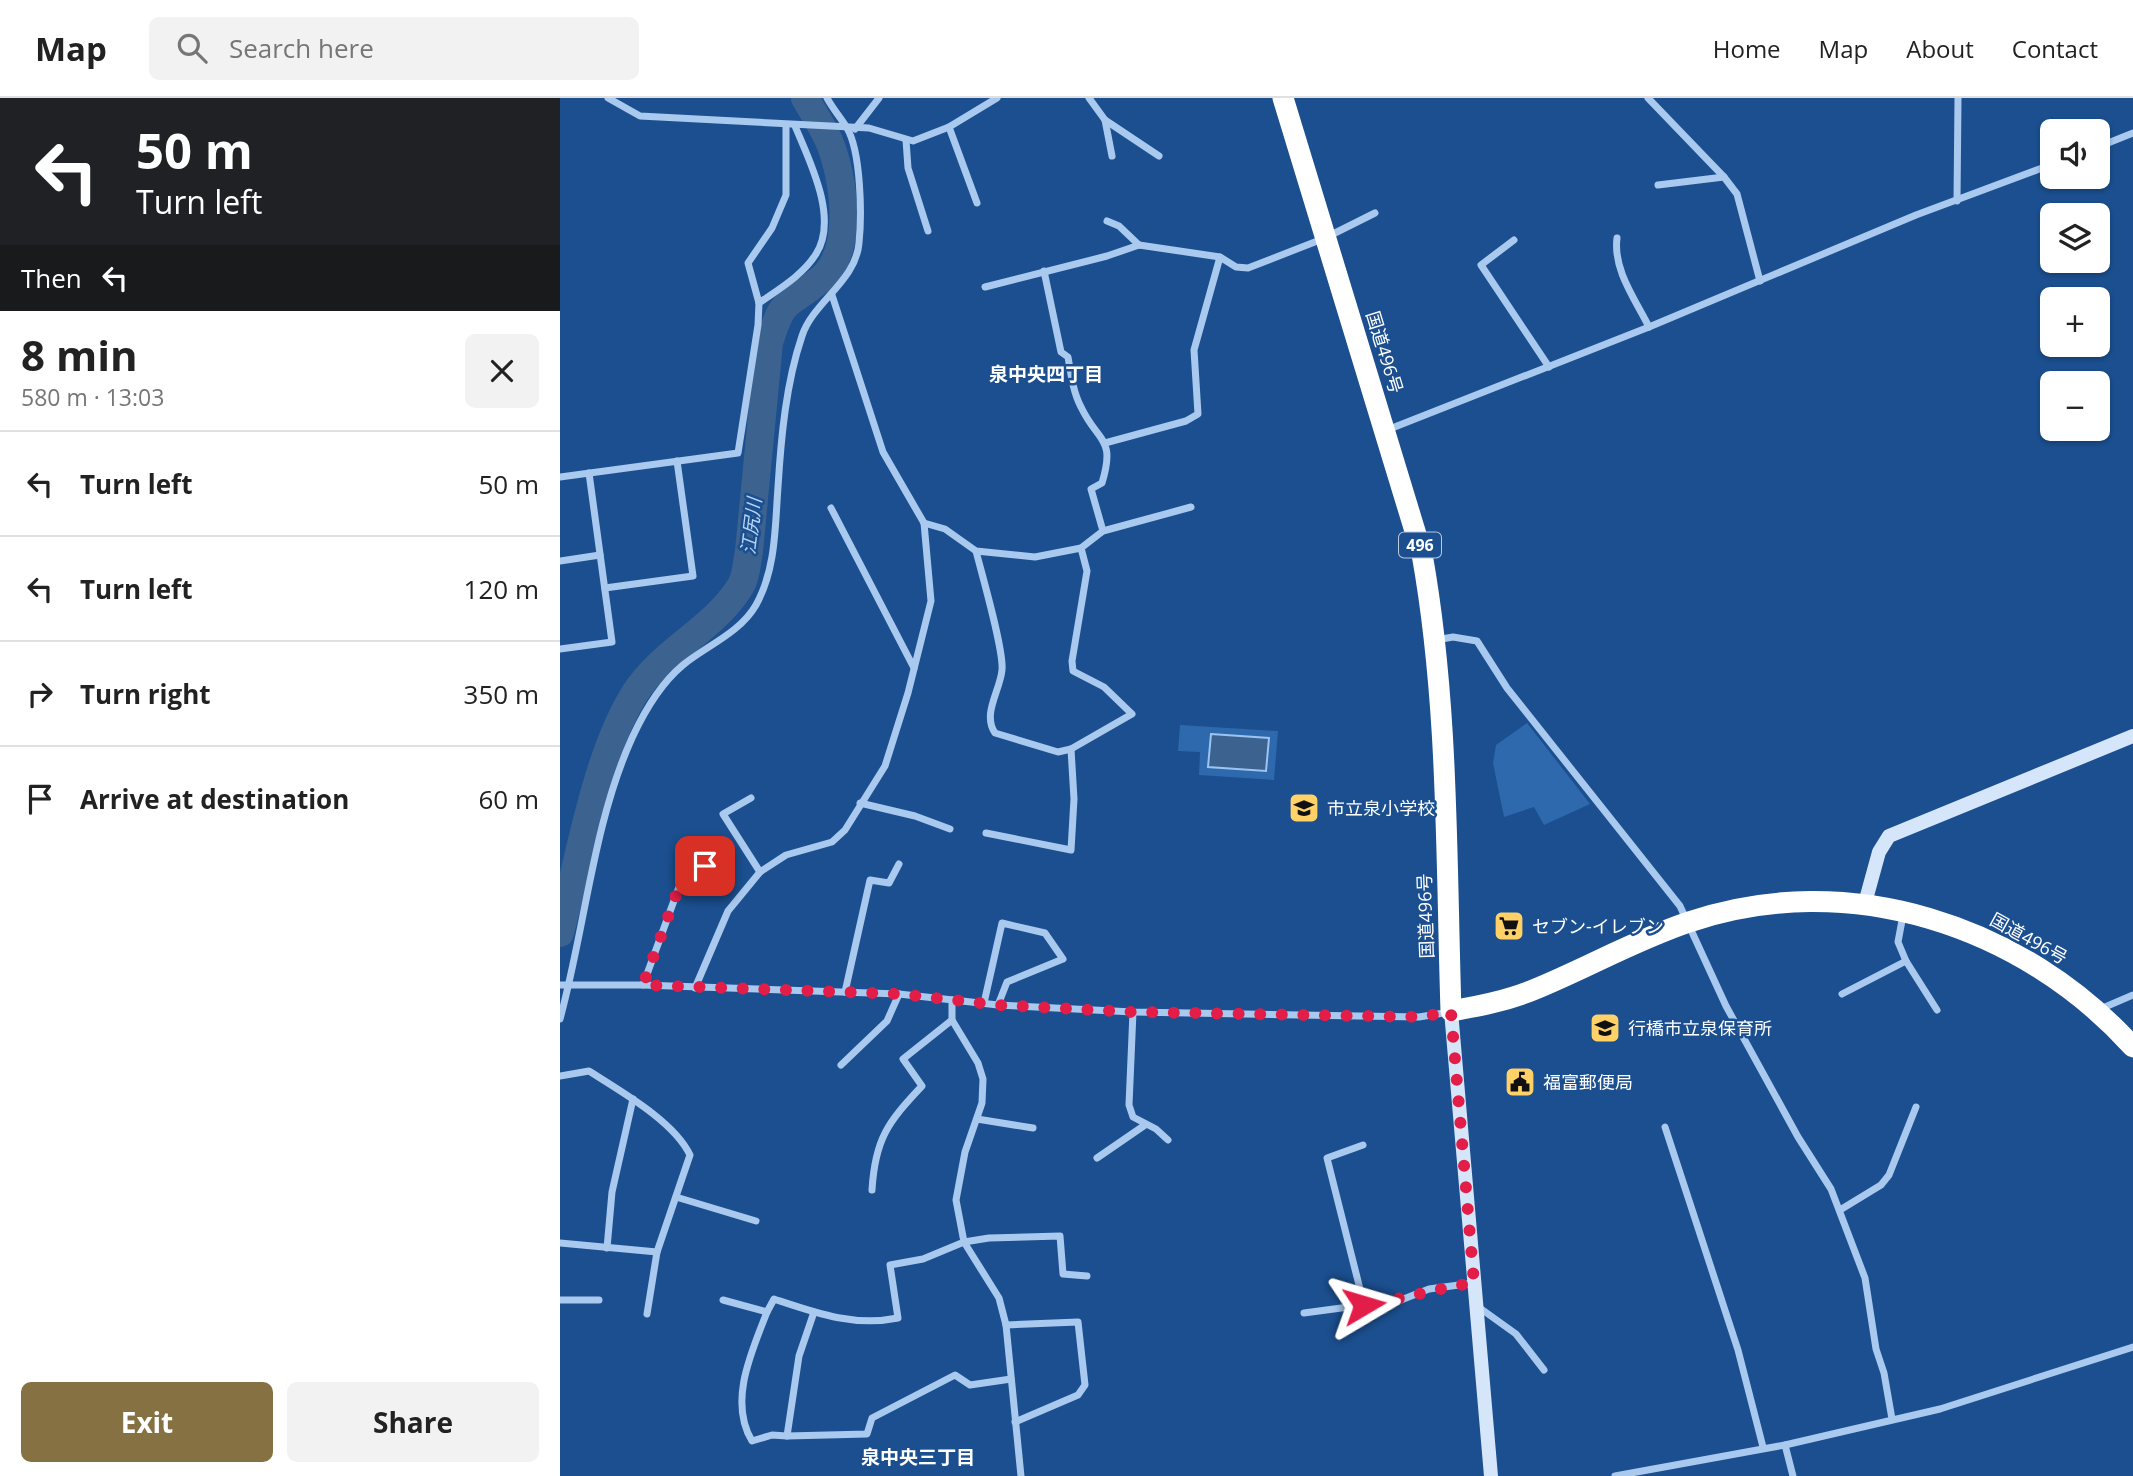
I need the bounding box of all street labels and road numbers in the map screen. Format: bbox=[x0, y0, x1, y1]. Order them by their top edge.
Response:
street label: 国道496号 bbox=[1361, 308, 1409, 396]
road number: 496 bbox=[1399, 532, 1441, 558]
street label: 国道496号 bbox=[1412, 873, 1438, 959]
street label: 国道496号 bbox=[1986, 907, 2072, 969]

